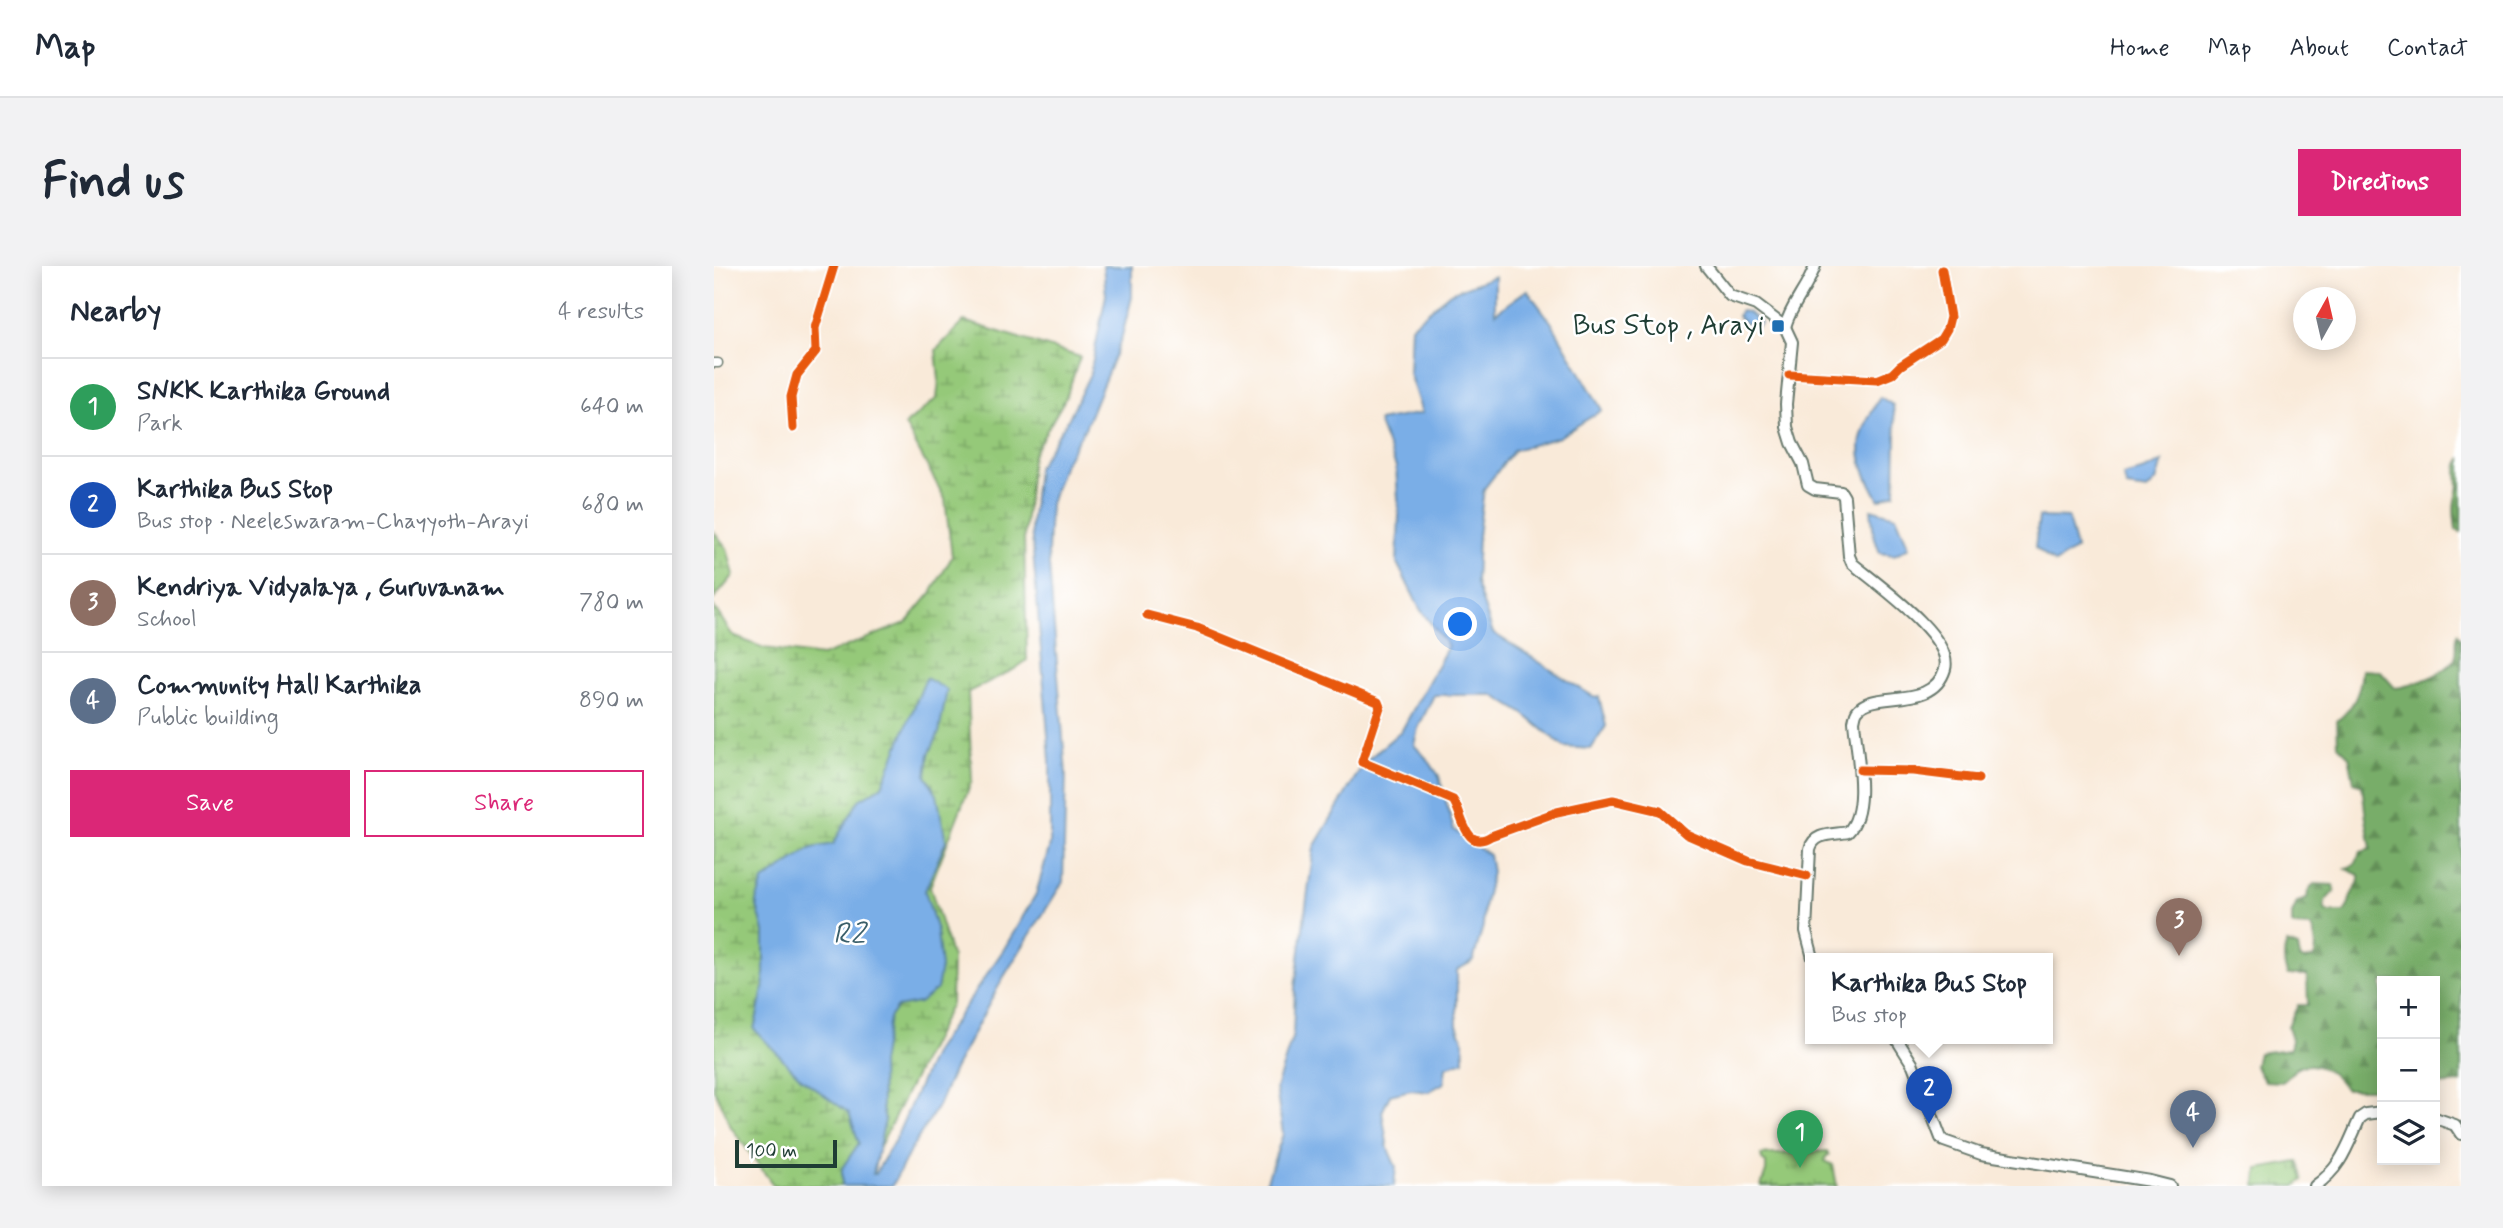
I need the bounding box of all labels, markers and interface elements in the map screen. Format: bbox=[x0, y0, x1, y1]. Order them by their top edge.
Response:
text: Map bbox=[35, 26, 95, 70]
text: Home bbox=[2110, 33, 2170, 64]
text: Map bbox=[2208, 33, 2252, 64]
text: About bbox=[2290, 33, 2349, 64]
text: Contact bbox=[2387, 33, 2468, 64]
button: Directions bbox=[2298, 149, 2461, 216]
text: Find us bbox=[42, 150, 185, 215]
north arrow bbox=[2293, 287, 2356, 350]
text: Nearby bbox=[70, 292, 161, 331]
text: 4 results bbox=[558, 297, 644, 327]
place label: Bus Stop , Arayi bbox=[1573, 308, 1764, 345]
marker: Bus Stop , Arayi bbox=[1770, 318, 1786, 334]
text: SNKK Karthika Ground bbox=[137, 375, 390, 409]
text: 1 bbox=[88, 392, 98, 422]
text: 640 m bbox=[580, 392, 644, 422]
text: Park bbox=[137, 409, 183, 439]
text: Karthika Bus Stop bbox=[137, 473, 333, 507]
text: 2 bbox=[87, 490, 99, 520]
text: 680 m bbox=[581, 490, 644, 520]
text: Bus stop · Neeleswaram-Chayyoth-Arayi bbox=[137, 507, 529, 537]
text: Kendriya Vidyalaya , Guruvanam bbox=[137, 571, 505, 605]
text: 3 bbox=[88, 588, 98, 618]
text: 780 m bbox=[579, 588, 644, 618]
text: School bbox=[137, 605, 197, 635]
your location bbox=[1443, 607, 1477, 641]
text: Community Hall Karthika bbox=[137, 669, 421, 703]
text: 4 bbox=[86, 686, 100, 716]
text: 890 m bbox=[579, 686, 644, 716]
text: Public building bbox=[137, 703, 279, 733]
button: Save bbox=[70, 770, 350, 837]
button: Share bbox=[364, 770, 644, 837]
pin: 3 bbox=[2156, 898, 2202, 956]
water label: R2 bbox=[833, 915, 868, 954]
popup bbox=[1805, 953, 2053, 1044]
text: Karthika Bus Stop bbox=[1831, 967, 2027, 1001]
map controls bbox=[2377, 976, 2440, 1165]
button: + bbox=[2377, 976, 2440, 1039]
text: Bus stop bbox=[1831, 1001, 1907, 1031]
button: − bbox=[2377, 1039, 2440, 1102]
pin: 2 bbox=[1906, 1066, 1952, 1124]
pin: 4 bbox=[2170, 1090, 2216, 1148]
button: layers bbox=[2377, 1102, 2440, 1165]
pin: 1 bbox=[1777, 1110, 1823, 1168]
scale bar bbox=[735, 1137, 836, 1169]
text: 100 m bbox=[746, 1139, 797, 1164]

